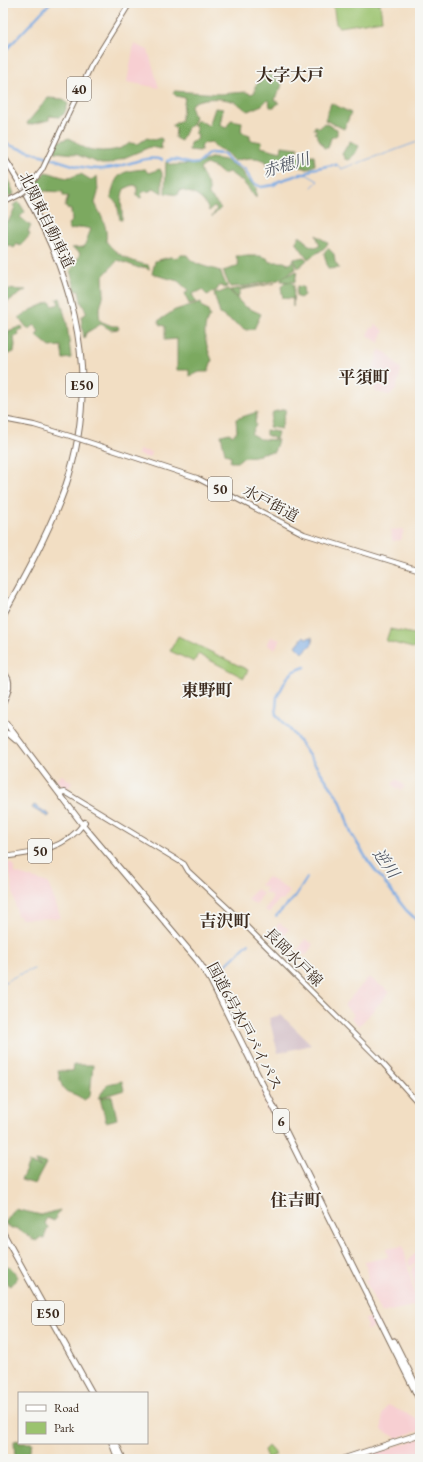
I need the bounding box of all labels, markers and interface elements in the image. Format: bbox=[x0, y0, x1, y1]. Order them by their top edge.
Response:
district label: 大字大戸 bbox=[256, 64, 324, 86]
road number: 40 bbox=[67, 77, 91, 101]
water label: 赤穂川 bbox=[260, 147, 314, 182]
street label: 北関東自動車道 bbox=[15, 169, 79, 271]
district label: 平須町 bbox=[339, 366, 390, 388]
road number: E50 bbox=[66, 373, 98, 397]
road number: 50 bbox=[208, 477, 232, 501]
street label: 水戸街道 bbox=[240, 481, 302, 525]
district label: 東野町 bbox=[182, 679, 233, 701]
road number: 50 bbox=[28, 839, 52, 863]
water label: 逆川 bbox=[368, 844, 405, 884]
district label: 吉沢町 bbox=[200, 910, 251, 932]
street label: 長岡水戸線 bbox=[261, 924, 327, 990]
street label: 国道6号水戸バイパス bbox=[203, 959, 287, 1093]
road number: 6 bbox=[273, 1109, 289, 1133]
district label: 住吉町 bbox=[271, 1189, 322, 1211]
road number: E50 bbox=[32, 1301, 64, 1325]
legend bbox=[18, 1392, 148, 1444]
text: Road bbox=[54, 1400, 80, 1416]
text: Park bbox=[54, 1420, 75, 1436]

